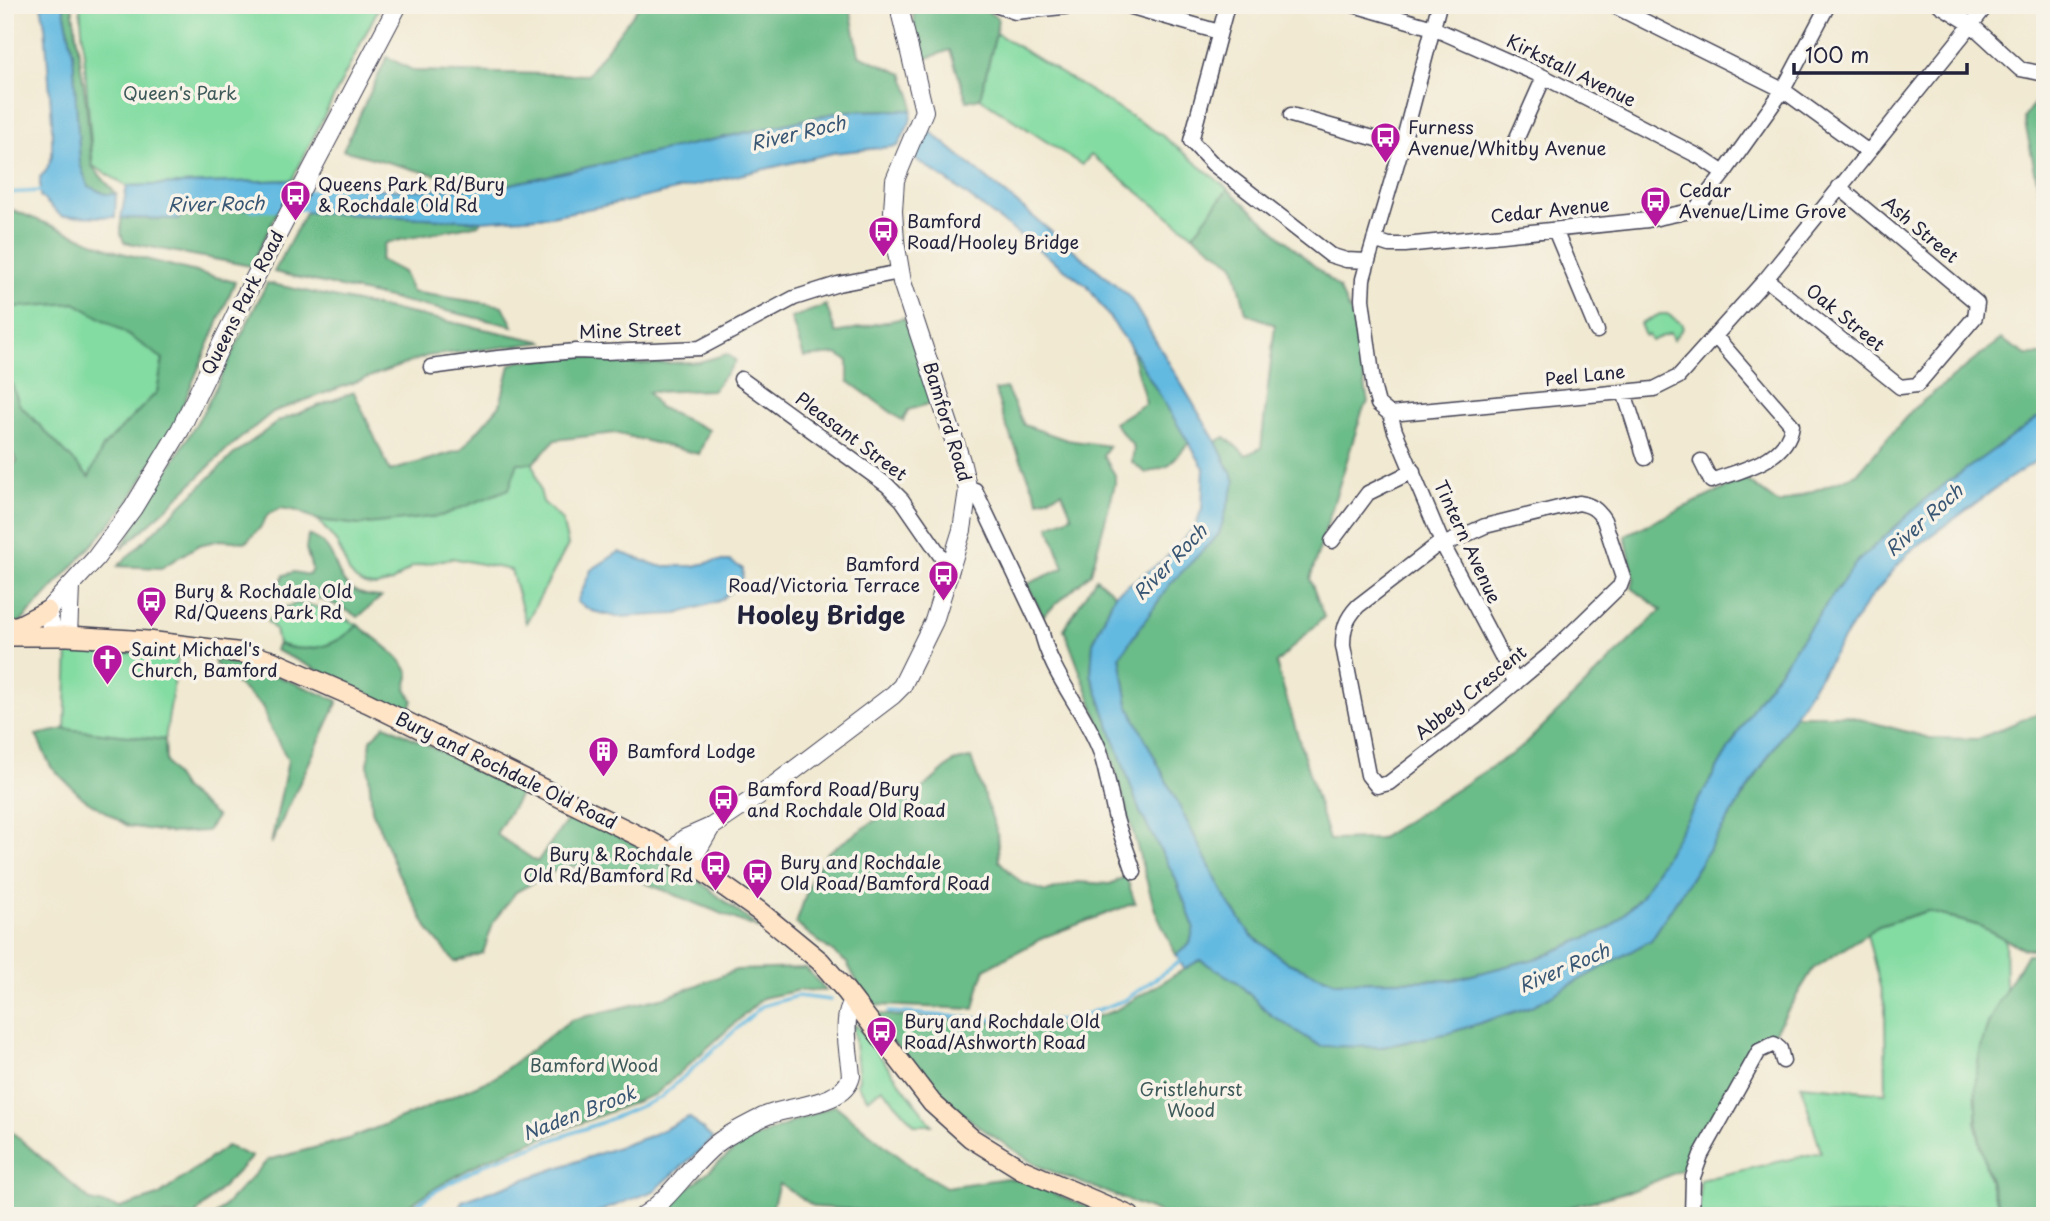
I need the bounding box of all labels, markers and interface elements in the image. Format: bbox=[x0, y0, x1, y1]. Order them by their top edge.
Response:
street label: Kirkstall Avenue bbox=[1502, 27, 1641, 113]
scale bar bbox=[1794, 32, 1968, 76]
text: 100 m bbox=[1805, 38, 1869, 70]
park label: Queen's Park bbox=[123, 79, 237, 106]
water label: River Roch bbox=[748, 107, 849, 157]
place label: Furness Avenue/Whitby Avenue bbox=[1408, 113, 1606, 161]
bus stop icon: Furness Avenue/Whitby Avenue bbox=[1368, 121, 1402, 165]
place label: Queens Park Rd/Bury & Rochdale Old Rd bbox=[318, 170, 505, 218]
place label: Cedar Avenue/Lime Grove bbox=[1679, 176, 1847, 224]
bus stop icon: Queens Park Rd/Bury & Rochdale Old Rd bbox=[278, 178, 312, 222]
bus stop icon: Cedar Avenue/Lime Grove bbox=[1639, 184, 1673, 228]
water label: River Roch bbox=[167, 188, 266, 218]
street label: Ash Street bbox=[1877, 189, 1965, 269]
street label: Cedar Avenue bbox=[1489, 190, 1611, 229]
place label: Bamford Road/Hooley Bridge bbox=[907, 207, 1079, 255]
bus stop icon: Bamford Road/Hooley Bridge bbox=[867, 215, 901, 259]
street label: Queens Park Road bbox=[194, 225, 290, 379]
street label: Oak Street bbox=[1801, 277, 1891, 357]
street label: Mine Street bbox=[578, 314, 681, 345]
street label: Peel Lane bbox=[1543, 357, 1626, 392]
street label: Bamford Road bbox=[917, 358, 979, 485]
street label: Pleasant Street bbox=[790, 385, 913, 487]
street label: Tintern Avenue bbox=[1428, 475, 1509, 608]
water label: River Roch bbox=[1878, 476, 1970, 562]
water label: River Roch bbox=[1126, 516, 1214, 606]
place label: Bamford Road/Victoria Terrace bbox=[728, 550, 920, 598]
bus stop icon: Bamford Road/Victoria Terrace bbox=[926, 558, 960, 602]
place label: Bury & Rochdale Old Rd/Queens Park Rd bbox=[174, 577, 352, 625]
bus stop icon: Bury & Rochdale Old Rd/Queens Park Rd bbox=[134, 585, 168, 629]
district label: Hooley Bridge bbox=[737, 596, 905, 632]
place label: Saint Michael's Church, Bamford bbox=[131, 635, 278, 683]
street label: Abbey Crescent bbox=[1408, 638, 1532, 745]
church icon: Saint Michael's Church, Bamford bbox=[91, 643, 125, 687]
street label: Bury and Rochdale Old Road bbox=[391, 704, 622, 835]
building icon: Bamford Lodge bbox=[587, 735, 621, 779]
place label: Bamford Lodge bbox=[627, 737, 756, 764]
place label: Bamford Road/Bury and Rochdale Old Road bbox=[747, 775, 946, 823]
bus stop icon: Bamford Road/Bury and Rochdale Old Road bbox=[707, 783, 741, 827]
place label: Bury & Rochdale Old Rd/Bamford Rd bbox=[523, 840, 693, 888]
bus stop icon: Bury & Rochdale Old Rd/Bamford Rd bbox=[699, 848, 733, 892]
place label: Bury and Rochdale Old Road/Bamford Road bbox=[780, 848, 990, 896]
bus stop icon: Bury and Rochdale Old Road/Bamford Road bbox=[740, 856, 774, 900]
water label: River Roch bbox=[1514, 935, 1615, 999]
place label: Bury and Rochdale Old Road/Ashworth Road bbox=[904, 1007, 1100, 1055]
bus stop icon: Bury and Rochdale Old Road/Ashworth Road bbox=[864, 1015, 898, 1059]
park label: Bamford Wood bbox=[530, 1051, 658, 1078]
park label: Gristlehurst Wood bbox=[1140, 1075, 1242, 1123]
water label: Naden Brook bbox=[518, 1077, 640, 1146]

